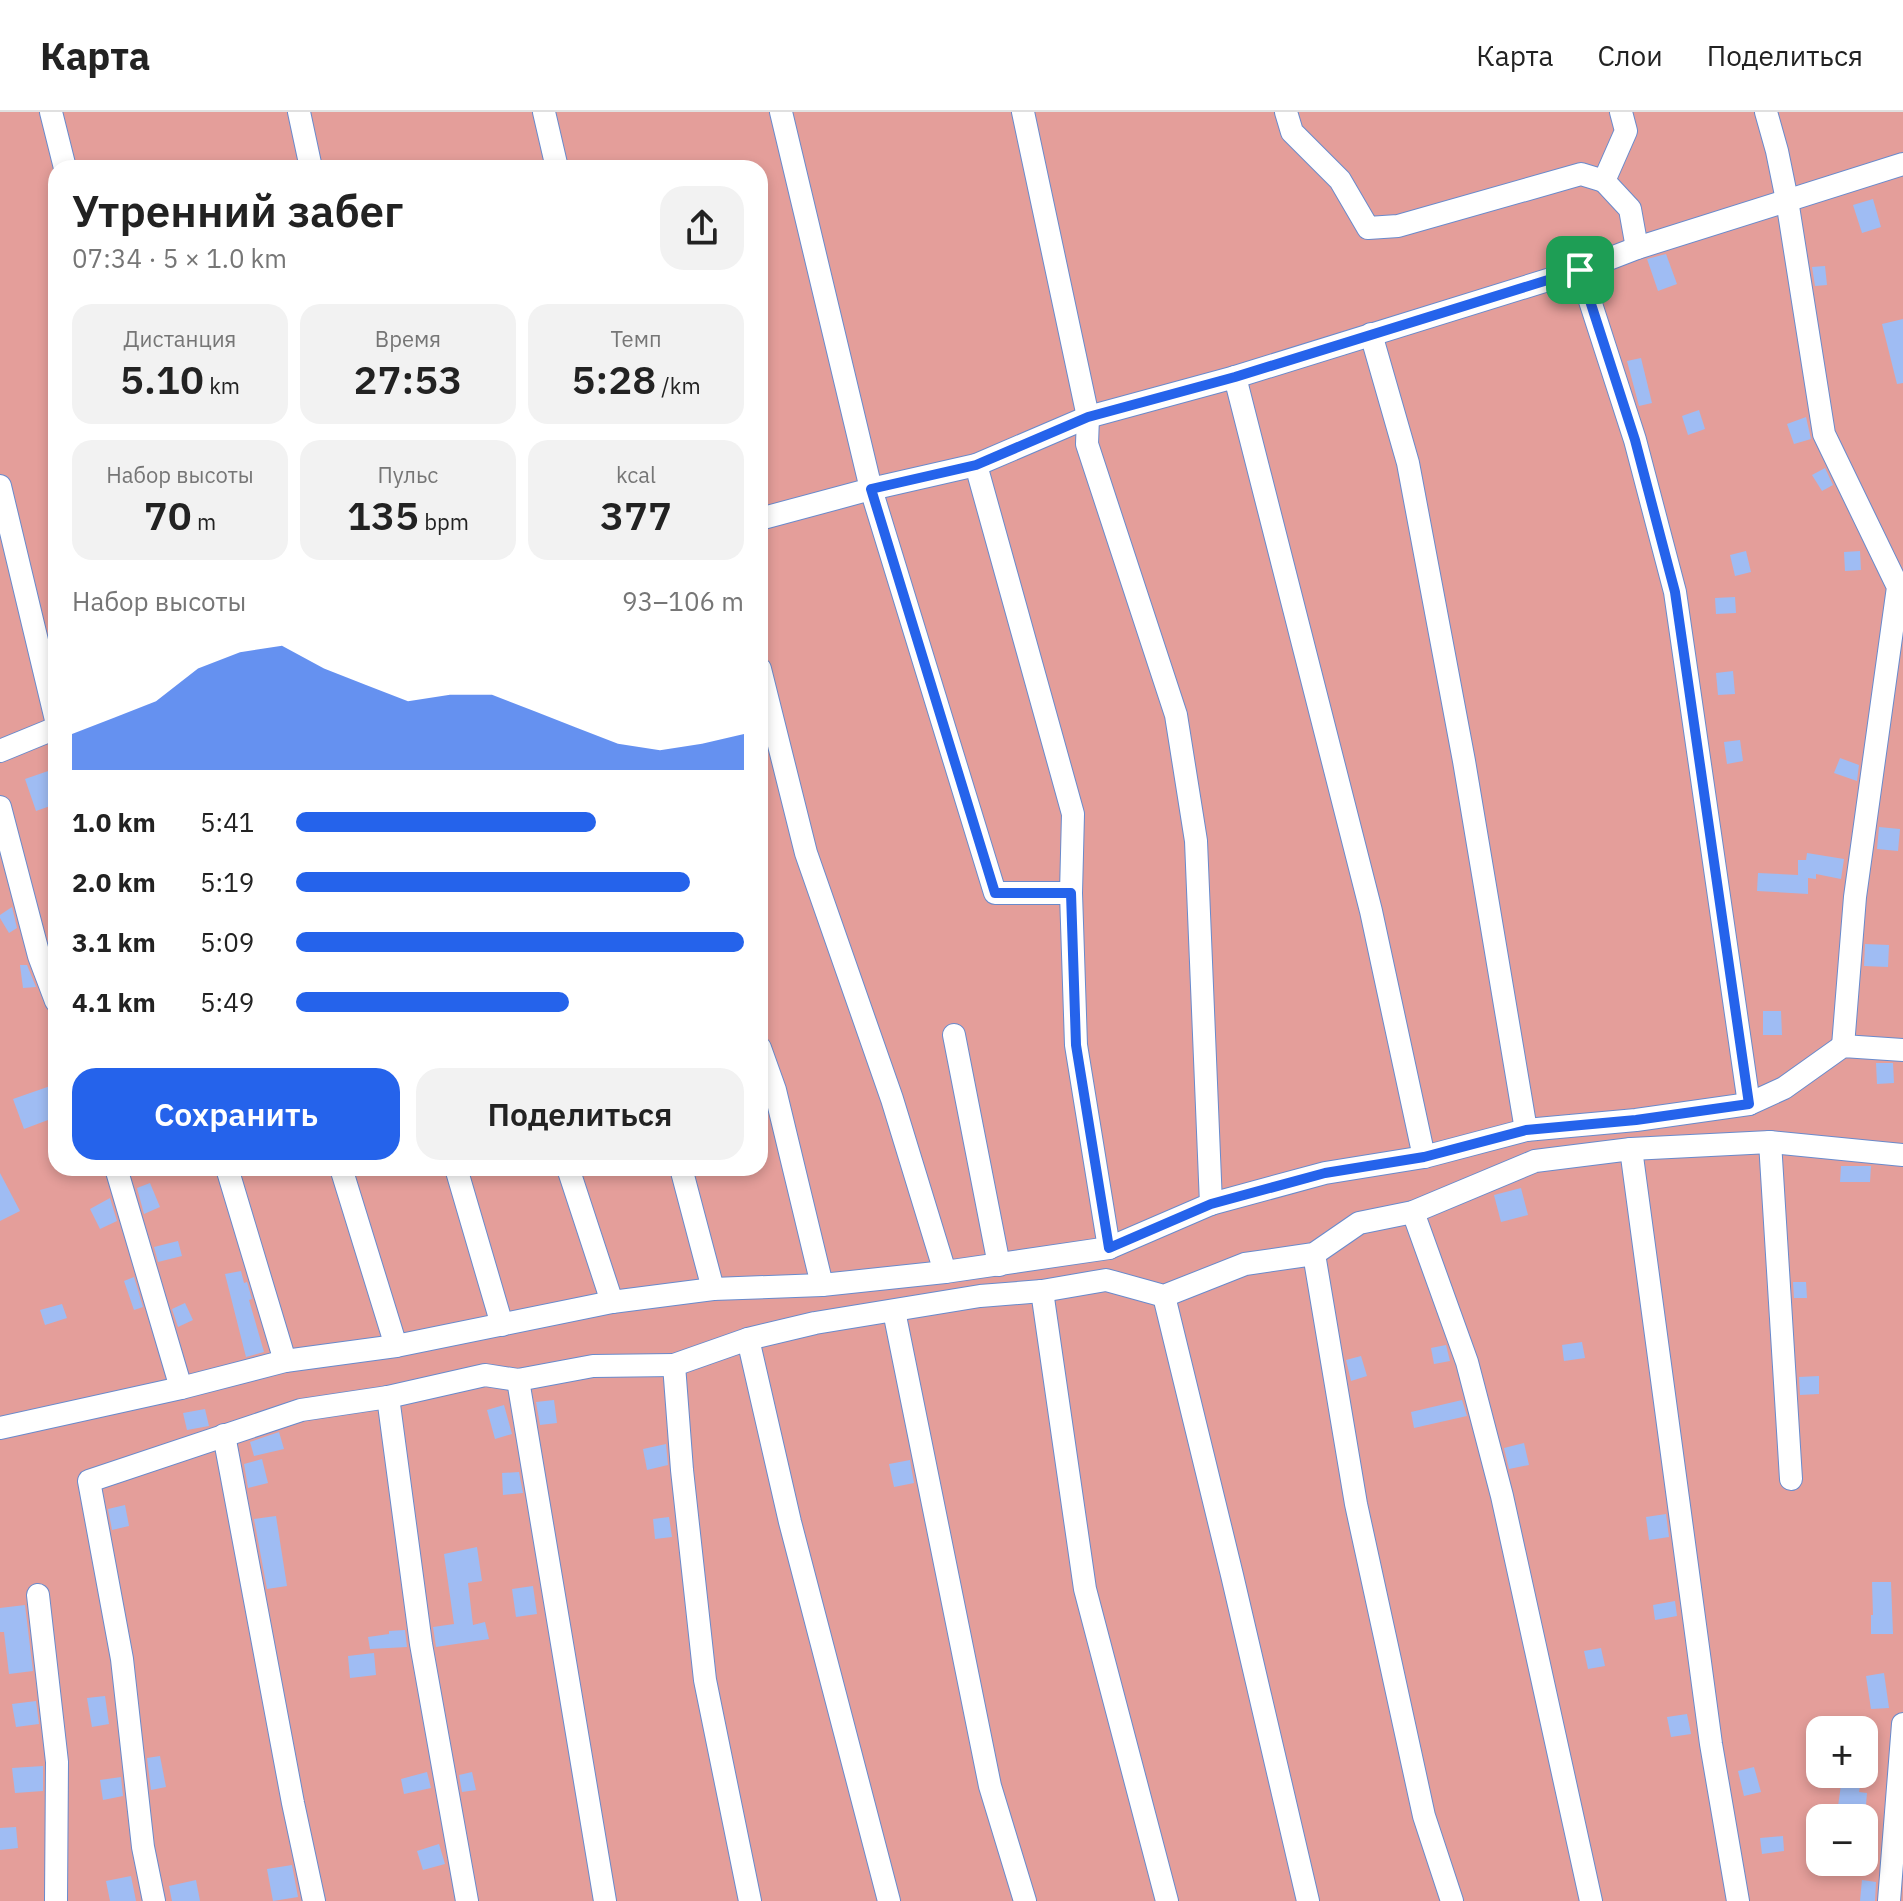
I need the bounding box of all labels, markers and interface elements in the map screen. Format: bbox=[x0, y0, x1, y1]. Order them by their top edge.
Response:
text: Карта bbox=[40, 31, 150, 80]
text: Карта bbox=[1476, 37, 1553, 74]
text: Слои bbox=[1597, 37, 1663, 74]
text: Поделиться bbox=[1707, 37, 1863, 74]
text: Утренний забег bbox=[72, 182, 404, 239]
button: share bbox=[660, 186, 744, 270]
pin bbox=[1546, 236, 1614, 304]
text: 07:34 · 5 × 1.0 km bbox=[72, 241, 287, 275]
icon: arrive bbox=[1558, 248, 1602, 292]
text: Дистанция bbox=[124, 324, 236, 353]
text: Время bbox=[375, 324, 441, 353]
text: Темп bbox=[610, 324, 662, 353]
text: 5.10 bbox=[120, 353, 204, 405]
text: 27:53 bbox=[354, 353, 462, 405]
text: 5:28 bbox=[571, 353, 656, 405]
text: km bbox=[204, 371, 240, 400]
text: /km bbox=[656, 371, 701, 400]
text: Набор высоты bbox=[106, 460, 254, 489]
text: Пульс bbox=[378, 460, 438, 489]
text: kcal bbox=[616, 460, 656, 489]
text: 70 bbox=[144, 489, 192, 541]
text: 135 bbox=[347, 489, 419, 541]
text: 377 bbox=[600, 489, 672, 541]
text: m bbox=[192, 507, 216, 536]
text: bpm bbox=[419, 507, 469, 536]
text: Набор высоты bbox=[72, 584, 246, 618]
text: 93–106 m bbox=[622, 584, 744, 618]
text: 1.0 km bbox=[72, 805, 156, 839]
text: 5:41 bbox=[200, 805, 254, 839]
text: 2.0 km bbox=[72, 865, 156, 899]
text: 5:19 bbox=[200, 865, 254, 899]
text: 3.1 km bbox=[72, 925, 156, 959]
text: 5:09 bbox=[200, 925, 254, 959]
text: 4.1 km bbox=[72, 985, 156, 1019]
text: 5:49 bbox=[200, 985, 254, 1019]
button: Сохранить bbox=[72, 1068, 400, 1160]
button: Поделиться bbox=[416, 1068, 744, 1160]
map controls bbox=[1806, 1716, 1878, 1876]
button: + bbox=[1806, 1716, 1878, 1788]
button: − bbox=[1806, 1804, 1878, 1876]

